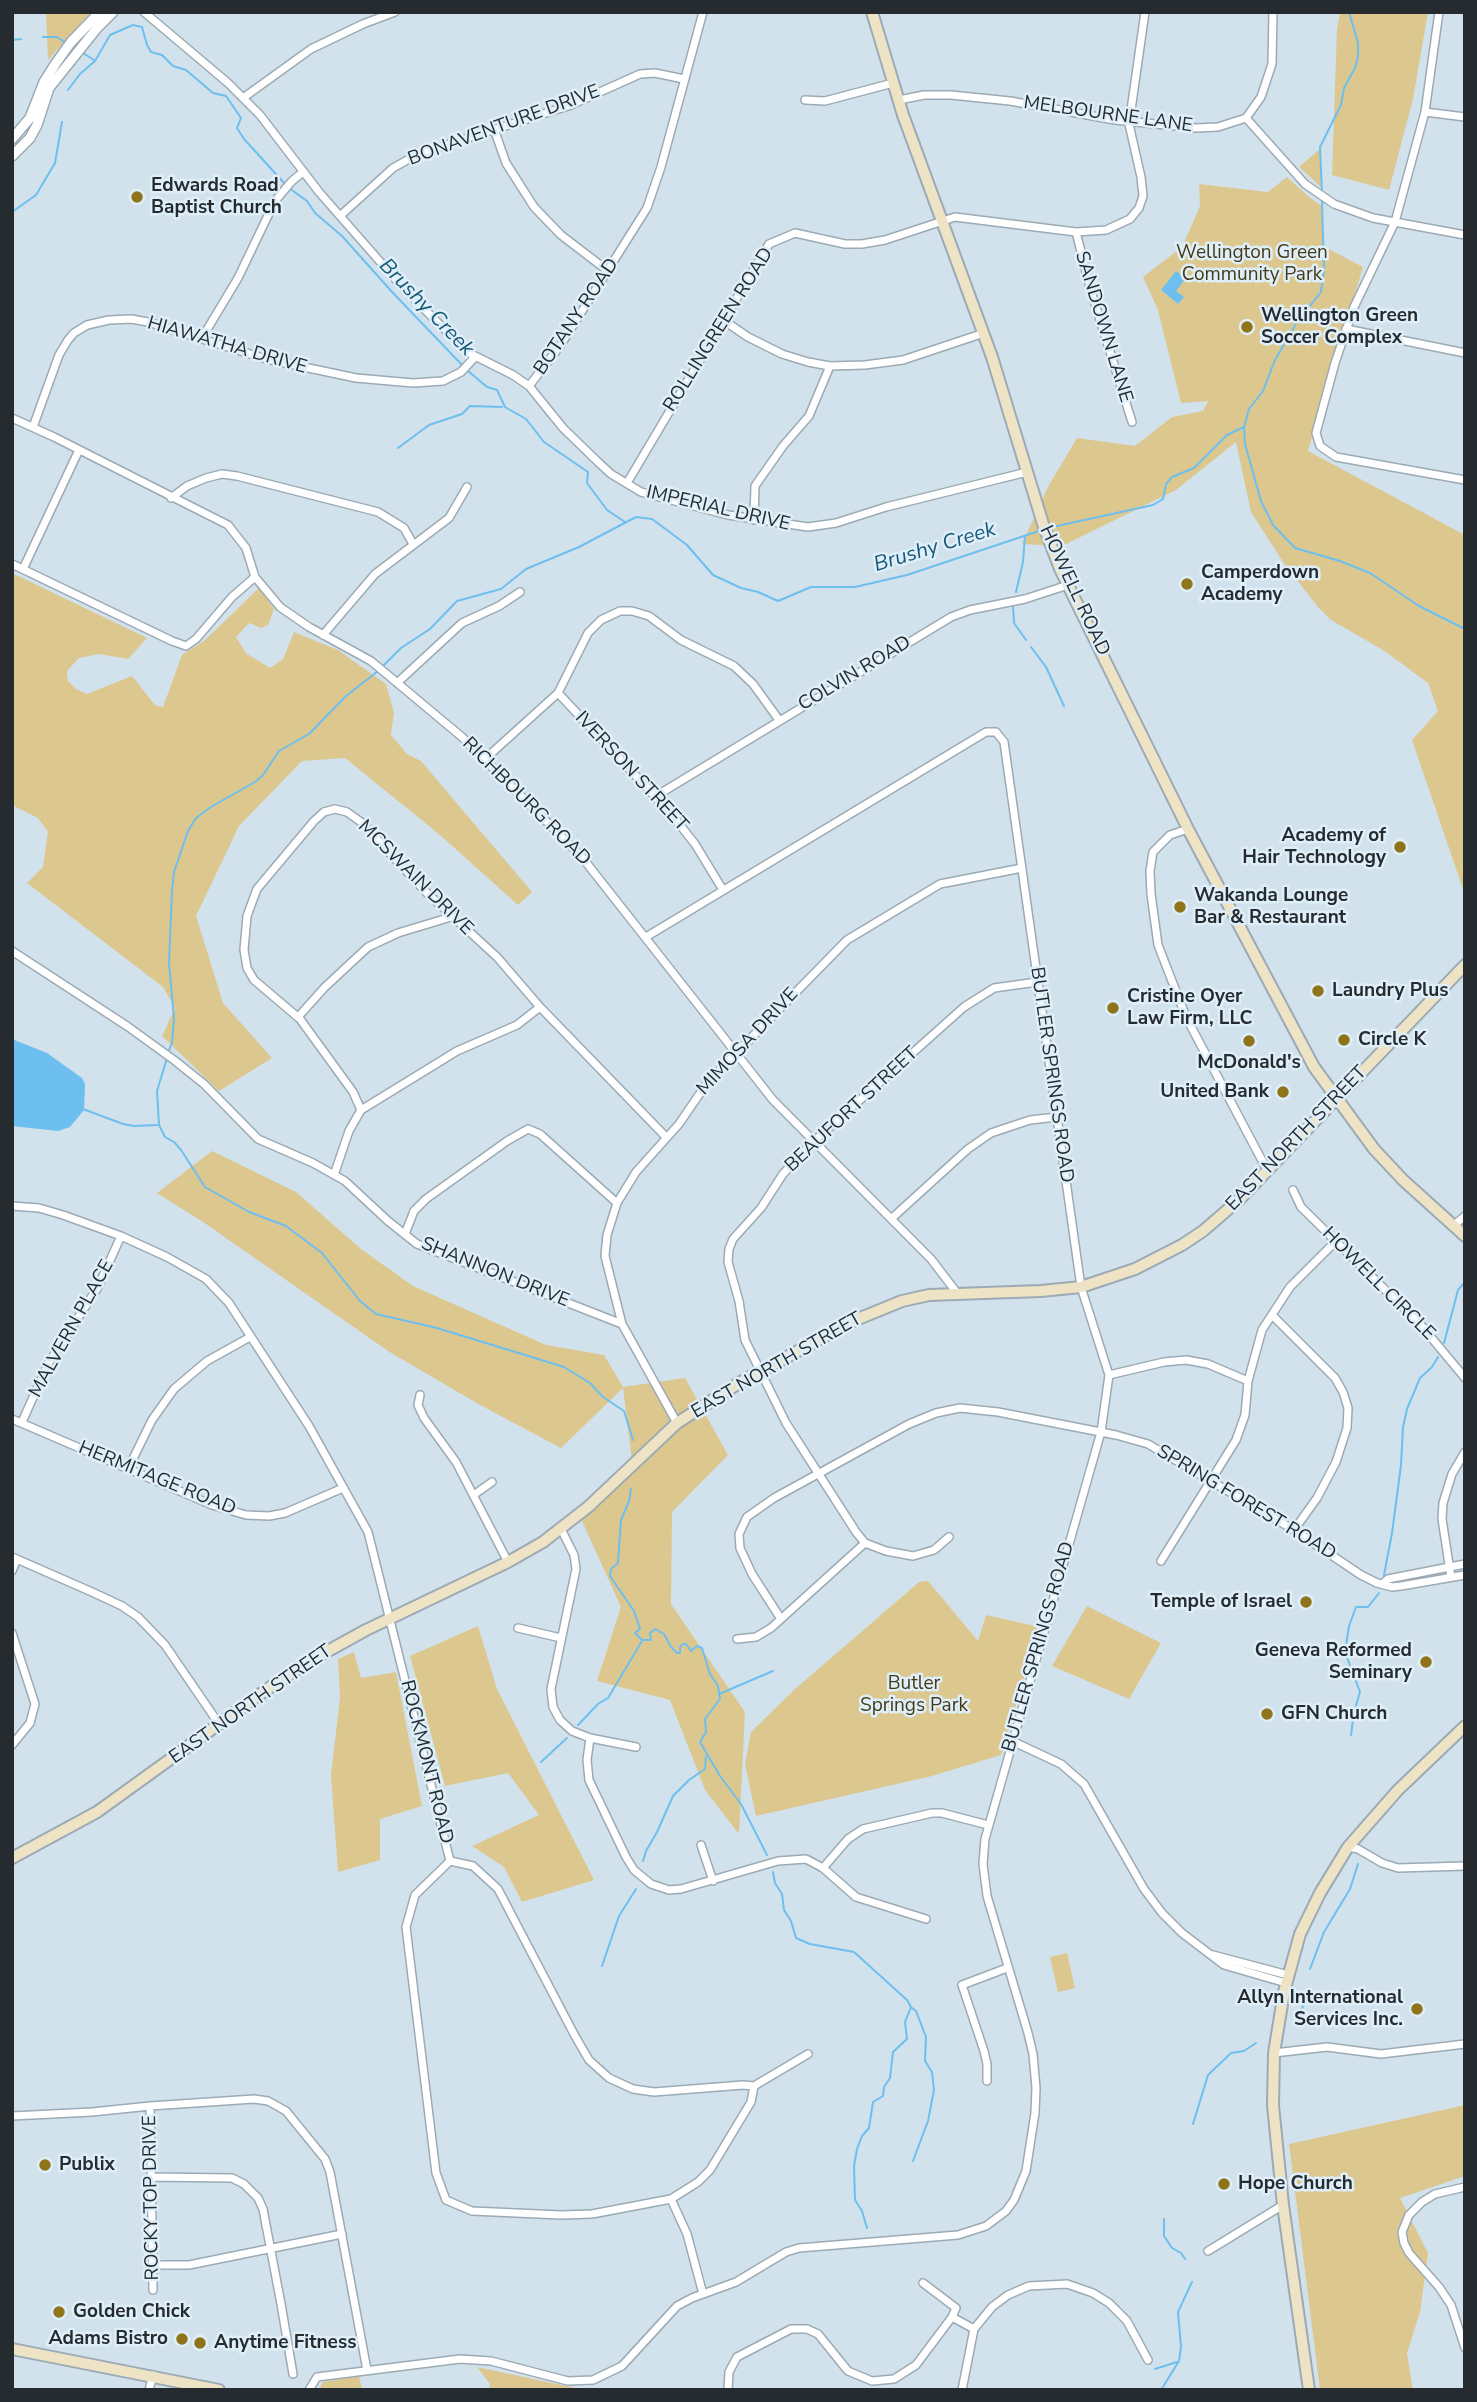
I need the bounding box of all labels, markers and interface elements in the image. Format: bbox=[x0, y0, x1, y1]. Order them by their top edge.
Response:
street label: BONAVENTURE DRIVE bbox=[405, 81, 603, 171]
street label: MELBOURNE LANE bbox=[1022, 92, 1194, 138]
place label: Edwards Road Baptist Church bbox=[151, 175, 282, 219]
marker: Edwards Road Baptist Church bbox=[129, 189, 145, 205]
park label: Wellington Green Community Park bbox=[1176, 242, 1328, 286]
street label: ROLLINGREEN ROAD bbox=[659, 244, 779, 416]
street label: SANDOWN LANE bbox=[1069, 249, 1137, 405]
water label: Brushy Creek bbox=[373, 254, 479, 362]
street label: BOTANY ROAD bbox=[530, 254, 624, 380]
place label: Wellington Green Soccer Complex bbox=[1261, 305, 1418, 349]
street label: HIAWATHA DRIVE bbox=[145, 312, 309, 380]
marker: Wellington Green Soccer Complex bbox=[1239, 319, 1255, 335]
street label: IMPERIAL DRIVE bbox=[644, 481, 792, 537]
water label: Brushy Creek bbox=[871, 518, 999, 578]
street label: HOWELL ROAD bbox=[1034, 522, 1114, 660]
place label: Camperdown Academy bbox=[1201, 562, 1319, 606]
marker: Camperdown Academy bbox=[1179, 576, 1195, 592]
street label: COLVIN ROAD bbox=[795, 631, 915, 717]
street label: IVERSON STREET bbox=[570, 707, 692, 837]
street label: RICHBOURG ROAD bbox=[457, 733, 595, 871]
street label: MCSWAIN DRIVE bbox=[353, 816, 477, 940]
place label: Academy of Hair Technology bbox=[1242, 825, 1386, 869]
marker: Academy of Hair Technology bbox=[1392, 839, 1408, 855]
place label: Wakanda Lounge Bar & Restaurant bbox=[1194, 885, 1348, 929]
marker: Wakanda Lounge Bar & Restaurant bbox=[1172, 899, 1188, 915]
street label: BUTLER SPRINGS ROAD bbox=[1025, 966, 1077, 1184]
place label: Laundry Plus bbox=[1332, 980, 1448, 1002]
marker: Laundry Plus bbox=[1310, 983, 1326, 999]
street label: MIMOSA DRIVE bbox=[693, 984, 803, 1100]
place label: Cristine Oyer Law Firm, LLC bbox=[1127, 986, 1252, 1030]
marker: Cristine Oyer Law Firm, LLC bbox=[1105, 1000, 1121, 1016]
place label: Circle K bbox=[1358, 1029, 1426, 1051]
marker: Circle K bbox=[1336, 1032, 1352, 1048]
marker: McDonald's bbox=[1241, 1033, 1257, 1049]
street label: BEAUFORT STREET bbox=[781, 1043, 923, 1177]
place label: McDonald's bbox=[1197, 1052, 1301, 1074]
street label: EAST NORTH STREET bbox=[1222, 1062, 1372, 1216]
place label: United Bank bbox=[1160, 1081, 1269, 1103]
marker: United Bank bbox=[1275, 1084, 1291, 1100]
street label: HOWELL CIRCLE bbox=[1317, 1223, 1439, 1345]
street label: SHANNON DRIVE bbox=[418, 1233, 572, 1313]
street label: MALVERN PLACE bbox=[25, 1256, 119, 1402]
street label: EAST NORTH STREET bbox=[688, 1308, 866, 1424]
street label: HERMITAGE ROAD bbox=[75, 1437, 239, 1521]
street label: SPRING FOREST ROAD bbox=[1152, 1440, 1340, 1566]
street label: BUTLER SPRINGS ROAD bbox=[998, 1539, 1080, 1755]
place label: Temple of Israel bbox=[1150, 1591, 1292, 1613]
marker: Temple of Israel bbox=[1298, 1594, 1314, 1610]
street label: EAST NORTH STREET bbox=[165, 1640, 337, 1770]
place label: Geneva Reformed Seminary bbox=[1255, 1640, 1412, 1684]
marker: Geneva Reformed Seminary bbox=[1418, 1654, 1434, 1670]
park label: Butler Springs Park bbox=[860, 1673, 968, 1717]
street label: ROCKMONT ROAD bbox=[395, 1678, 457, 1846]
place label: GFN Church bbox=[1281, 1703, 1387, 1725]
marker: GFN Church bbox=[1259, 1706, 1275, 1722]
place label: Allyn International Services Inc. bbox=[1237, 1987, 1403, 2031]
marker: Allyn International Services Inc. bbox=[1409, 2001, 1425, 2017]
street label: ROCKY TOP DRIVE bbox=[139, 2115, 165, 2281]
place label: Publix bbox=[59, 2154, 115, 2176]
marker: Publix bbox=[37, 2157, 53, 2173]
place label: Hope Church bbox=[1238, 2173, 1353, 2195]
marker: Hope Church bbox=[1216, 2176, 1232, 2192]
place label: Golden Chick bbox=[73, 2301, 190, 2323]
marker: Golden Chick bbox=[51, 2304, 67, 2320]
place label: Adams Bistro bbox=[48, 2328, 168, 2350]
marker: Adams Bistro bbox=[174, 2331, 190, 2347]
place label: Anytime Fitness bbox=[214, 2332, 356, 2354]
marker: Anytime Fitness bbox=[192, 2335, 208, 2351]

